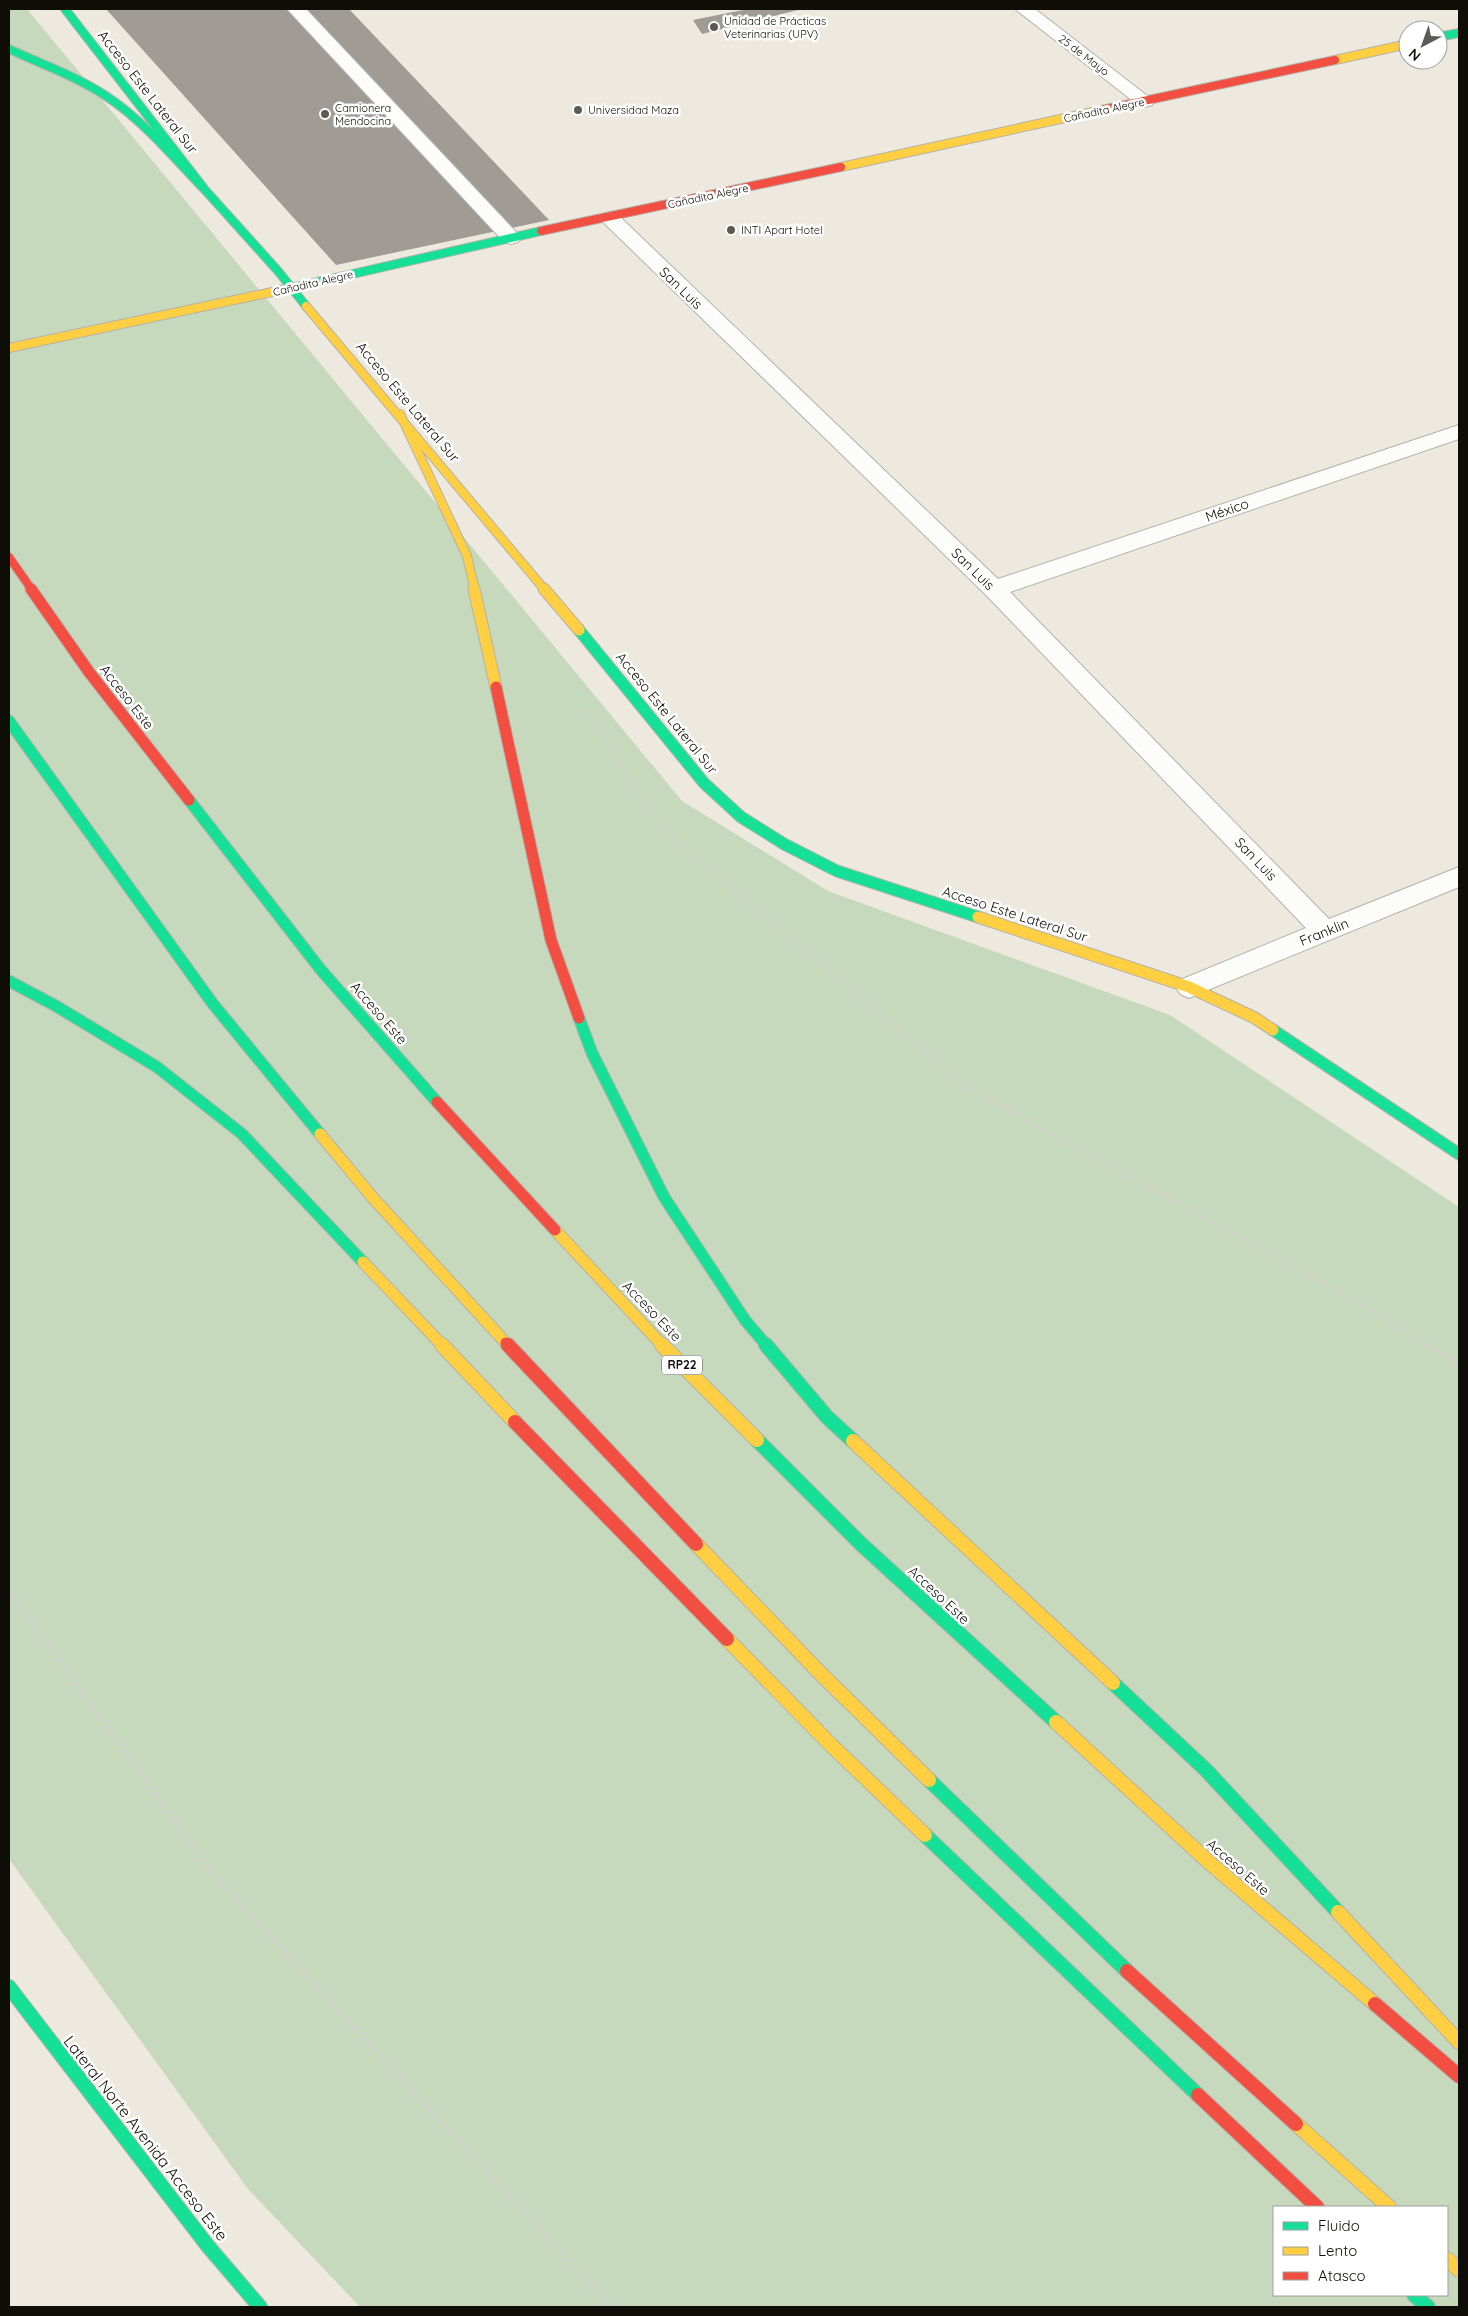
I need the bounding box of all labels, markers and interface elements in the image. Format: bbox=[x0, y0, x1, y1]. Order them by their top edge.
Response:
place label: Unidad de Prácticas Veterinarias (UPV) bbox=[724, 14, 826, 41]
north arrow bbox=[1398, 20, 1448, 70]
marker: Unidad de Prácticas Veterinarias (UPV) bbox=[708, 21, 720, 33]
street label: Acceso Este Lateral Sur bbox=[94, 27, 202, 158]
street label: 25 de Mayo bbox=[1056, 31, 1112, 79]
text: N bbox=[1405, 45, 1424, 65]
street label: Cañadita Alegre bbox=[1062, 95, 1146, 125]
place label: Camionera Mendocina bbox=[335, 101, 391, 128]
place label: Universidad Maza bbox=[588, 103, 679, 117]
marker: Universidad Maza bbox=[572, 104, 584, 116]
marker: Camionera Mendocina bbox=[319, 108, 331, 120]
street label: Cañadita Alegre bbox=[666, 181, 750, 211]
place label: INTI Apart Hotel bbox=[741, 223, 823, 237]
marker: INTI Apart Hotel bbox=[725, 224, 737, 236]
street label: San Luis bbox=[656, 263, 706, 313]
street label: Cañadita Alegre bbox=[271, 267, 355, 299]
street label: Acceso Este Lateral Sur bbox=[352, 338, 464, 466]
street label: México bbox=[1203, 494, 1251, 526]
street label: San Luis bbox=[948, 544, 998, 594]
street label: Acceso Este Lateral Sur bbox=[612, 648, 722, 778]
street label: Acceso Este bbox=[96, 661, 158, 733]
street label: San Luis bbox=[1231, 834, 1281, 884]
street label: Acceso Este Lateral Sur bbox=[940, 882, 1091, 946]
street label: Franklin bbox=[1297, 914, 1351, 950]
street label: Acceso Este bbox=[347, 978, 411, 1048]
street label: Acceso Este bbox=[619, 1277, 685, 1345]
road number: RP22 bbox=[662, 1356, 702, 1374]
street label: Acceso Este bbox=[905, 1562, 974, 1628]
street label: Acceso Este bbox=[1203, 1835, 1273, 1899]
street label: Lateral Norte Avenida Acceso Este bbox=[60, 2031, 232, 2245]
legend bbox=[1273, 2206, 1448, 2296]
text: Fluido bbox=[1318, 2216, 1360, 2235]
text: Lento bbox=[1318, 2241, 1357, 2260]
text: Atasco bbox=[1318, 2266, 1366, 2285]

